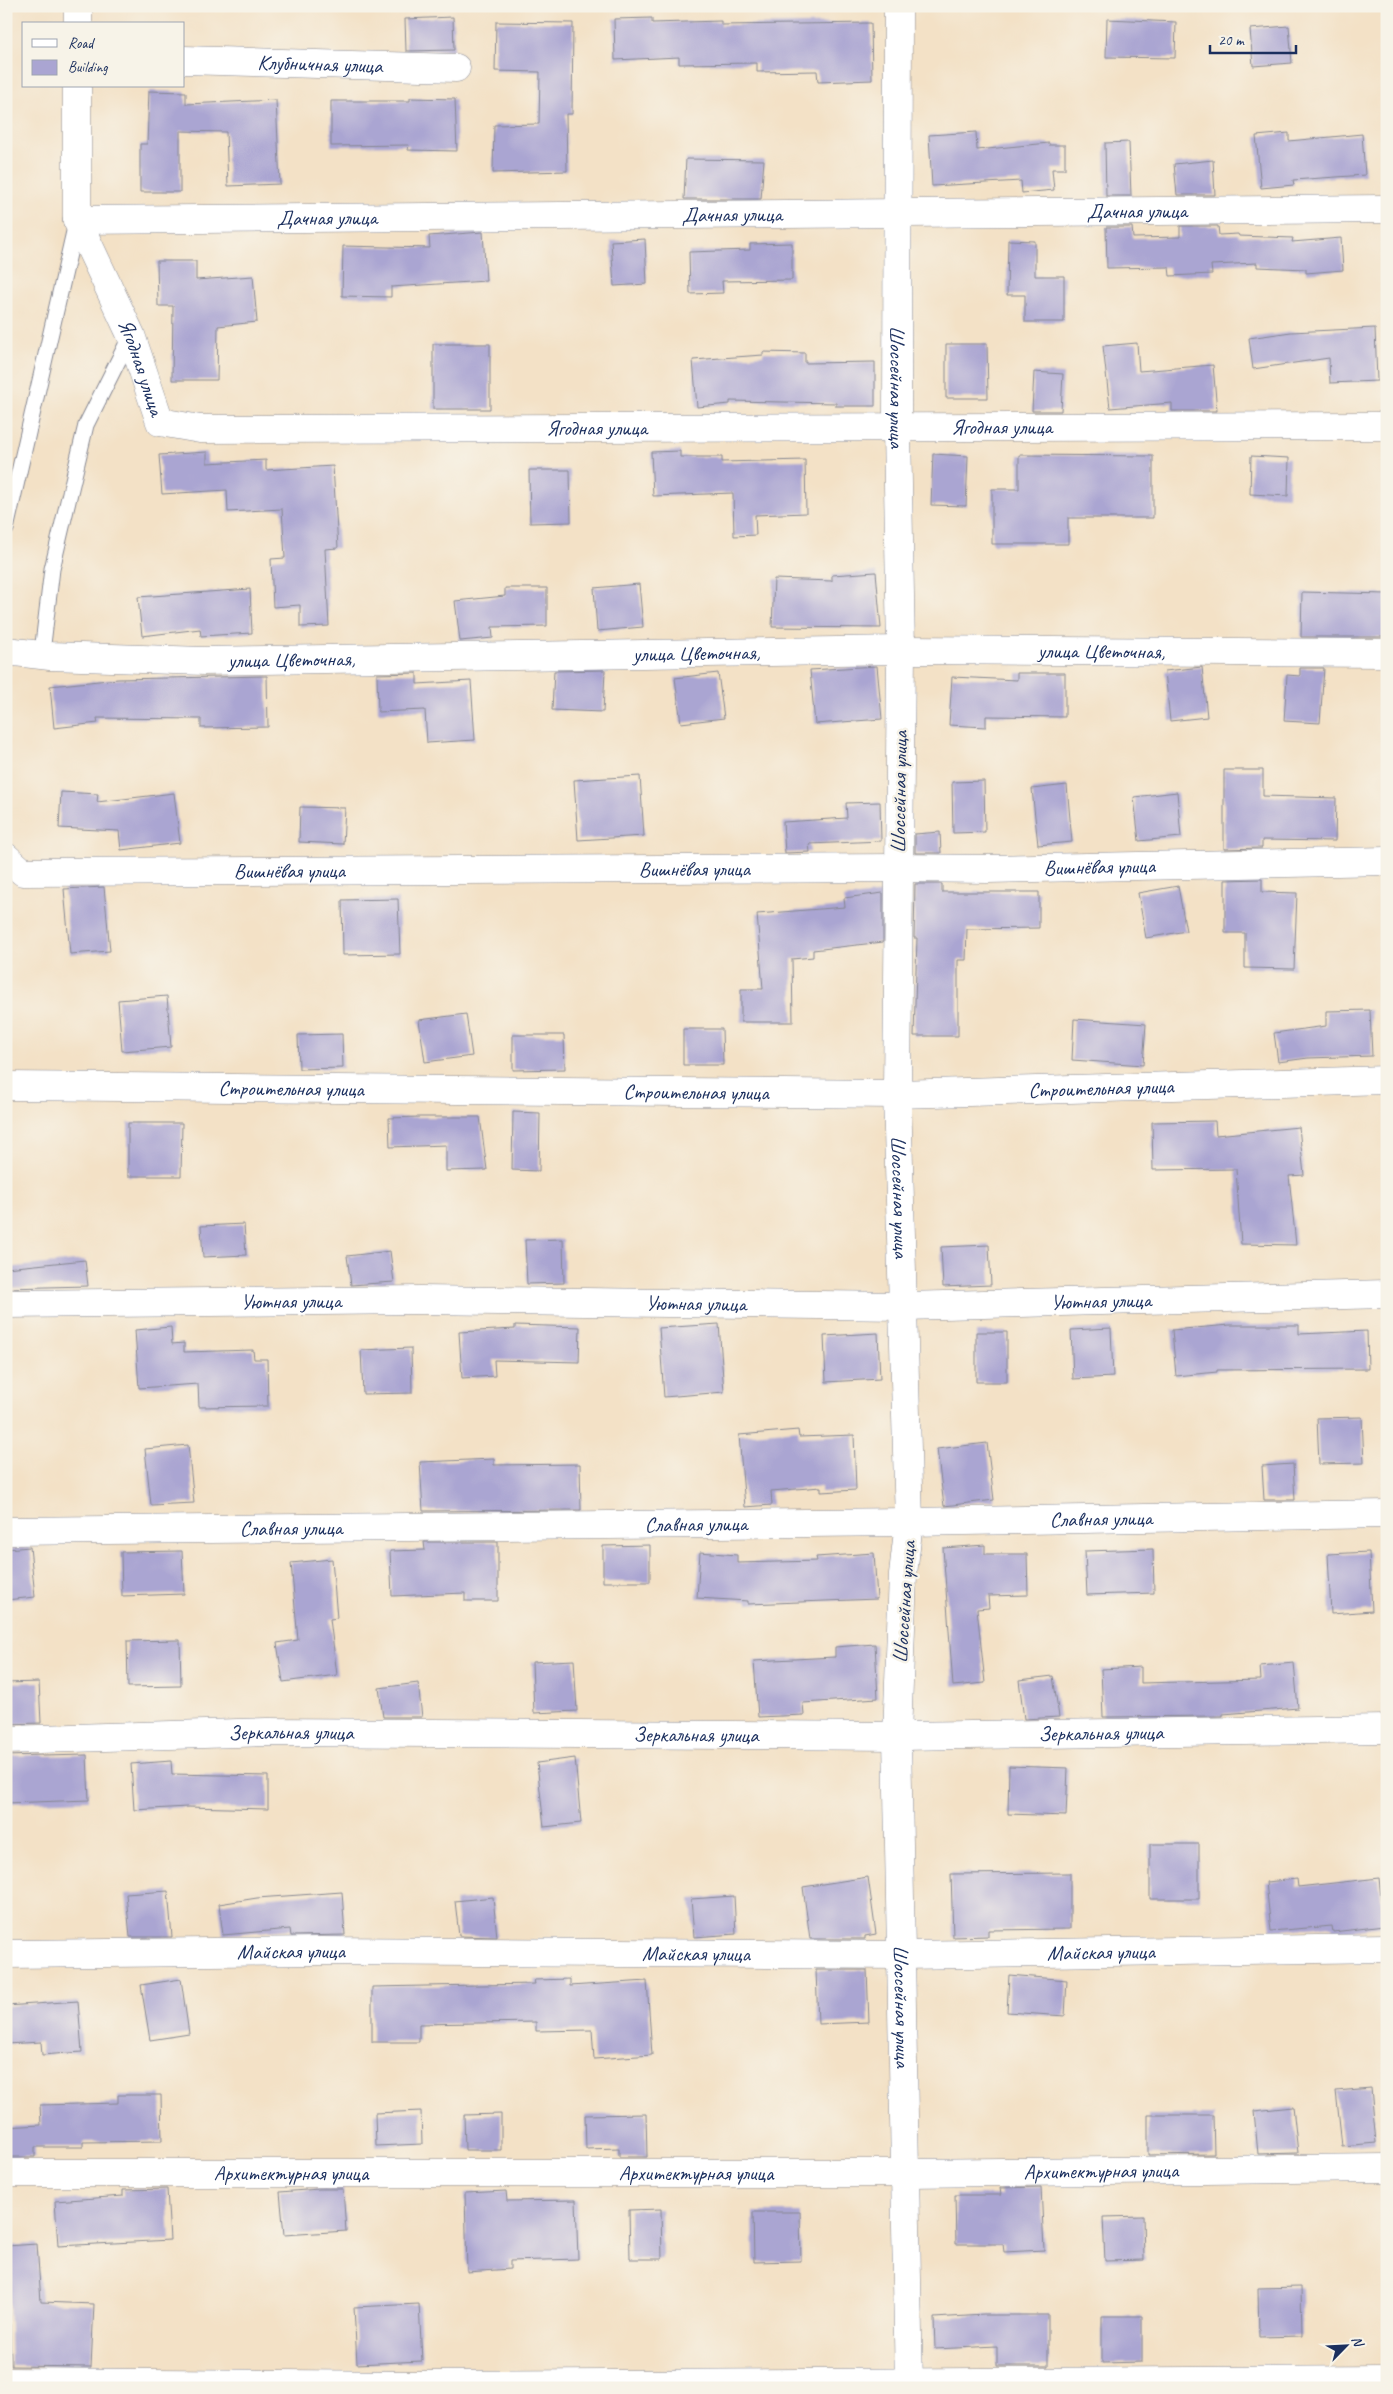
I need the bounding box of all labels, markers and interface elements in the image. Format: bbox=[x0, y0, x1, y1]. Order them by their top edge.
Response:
legend bbox=[22, 22, 185, 88]
scale bar bbox=[1210, 22, 1297, 54]
text: 20 m bbox=[1218, 31, 1245, 50]
text: Road bbox=[68, 34, 95, 53]
street label: Клубничная улица bbox=[257, 49, 385, 79]
text: Building bbox=[68, 58, 108, 77]
street label: Дачная улица bbox=[1087, 198, 1190, 225]
street label: Дачная улица bbox=[682, 201, 785, 228]
street label: Дачная улица bbox=[277, 204, 380, 231]
street label: Ягодная улица bbox=[112, 315, 171, 421]
street label: Шоссейная улица bbox=[884, 326, 910, 450]
street label: Ягодная улица bbox=[951, 414, 1054, 440]
street label: Ягодная улица bbox=[546, 415, 649, 441]
street label: улица Цветочная, bbox=[1036, 638, 1165, 665]
street label: улица Цветочная, bbox=[631, 639, 760, 667]
street label: улица Цветочная, bbox=[226, 646, 355, 674]
street label: Шоссейная улица bbox=[885, 729, 913, 853]
street label: Вишнёвая улица bbox=[1043, 853, 1157, 881]
street label: Вишнёвая улица bbox=[639, 856, 752, 882]
street label: Вишнёвая улица bbox=[234, 858, 347, 884]
street label: Строительная улица bbox=[1028, 1073, 1175, 1103]
street label: Строительная улица bbox=[218, 1075, 365, 1102]
street label: Строительная улица bbox=[623, 1079, 770, 1106]
street label: Шоссейная улица bbox=[885, 1135, 915, 1260]
street label: Уютная улица bbox=[1050, 1287, 1154, 1315]
street label: Уютная улица bbox=[241, 1288, 344, 1315]
street label: Уютная улица bbox=[645, 1290, 749, 1317]
street label: Славная улица bbox=[1049, 1505, 1155, 1533]
street label: Славная улица bbox=[645, 1511, 750, 1538]
street label: Славная улица bbox=[240, 1515, 345, 1542]
street label: Шоссейная улица bbox=[887, 1539, 921, 1664]
street label: Зеркальная улица bbox=[228, 1719, 355, 1746]
street label: Зеркальная улица bbox=[1038, 1719, 1165, 1747]
street label: Зеркальная улица bbox=[633, 1721, 760, 1748]
street label: Майская улица bbox=[237, 1938, 347, 1965]
street label: Майская улица bbox=[1047, 1938, 1157, 1966]
street label: Майская улица bbox=[642, 1940, 752, 1967]
street label: Шоссейная улица bbox=[888, 1945, 916, 2069]
street label: Архитектурная улица bbox=[1024, 2157, 1180, 2185]
street label: Архитектурная улица bbox=[214, 2160, 370, 2186]
street label: Архитектурная улица bbox=[619, 2160, 775, 2186]
north arrow bbox=[1320, 2322, 1370, 2372]
text: N bbox=[1348, 2333, 1368, 2350]

